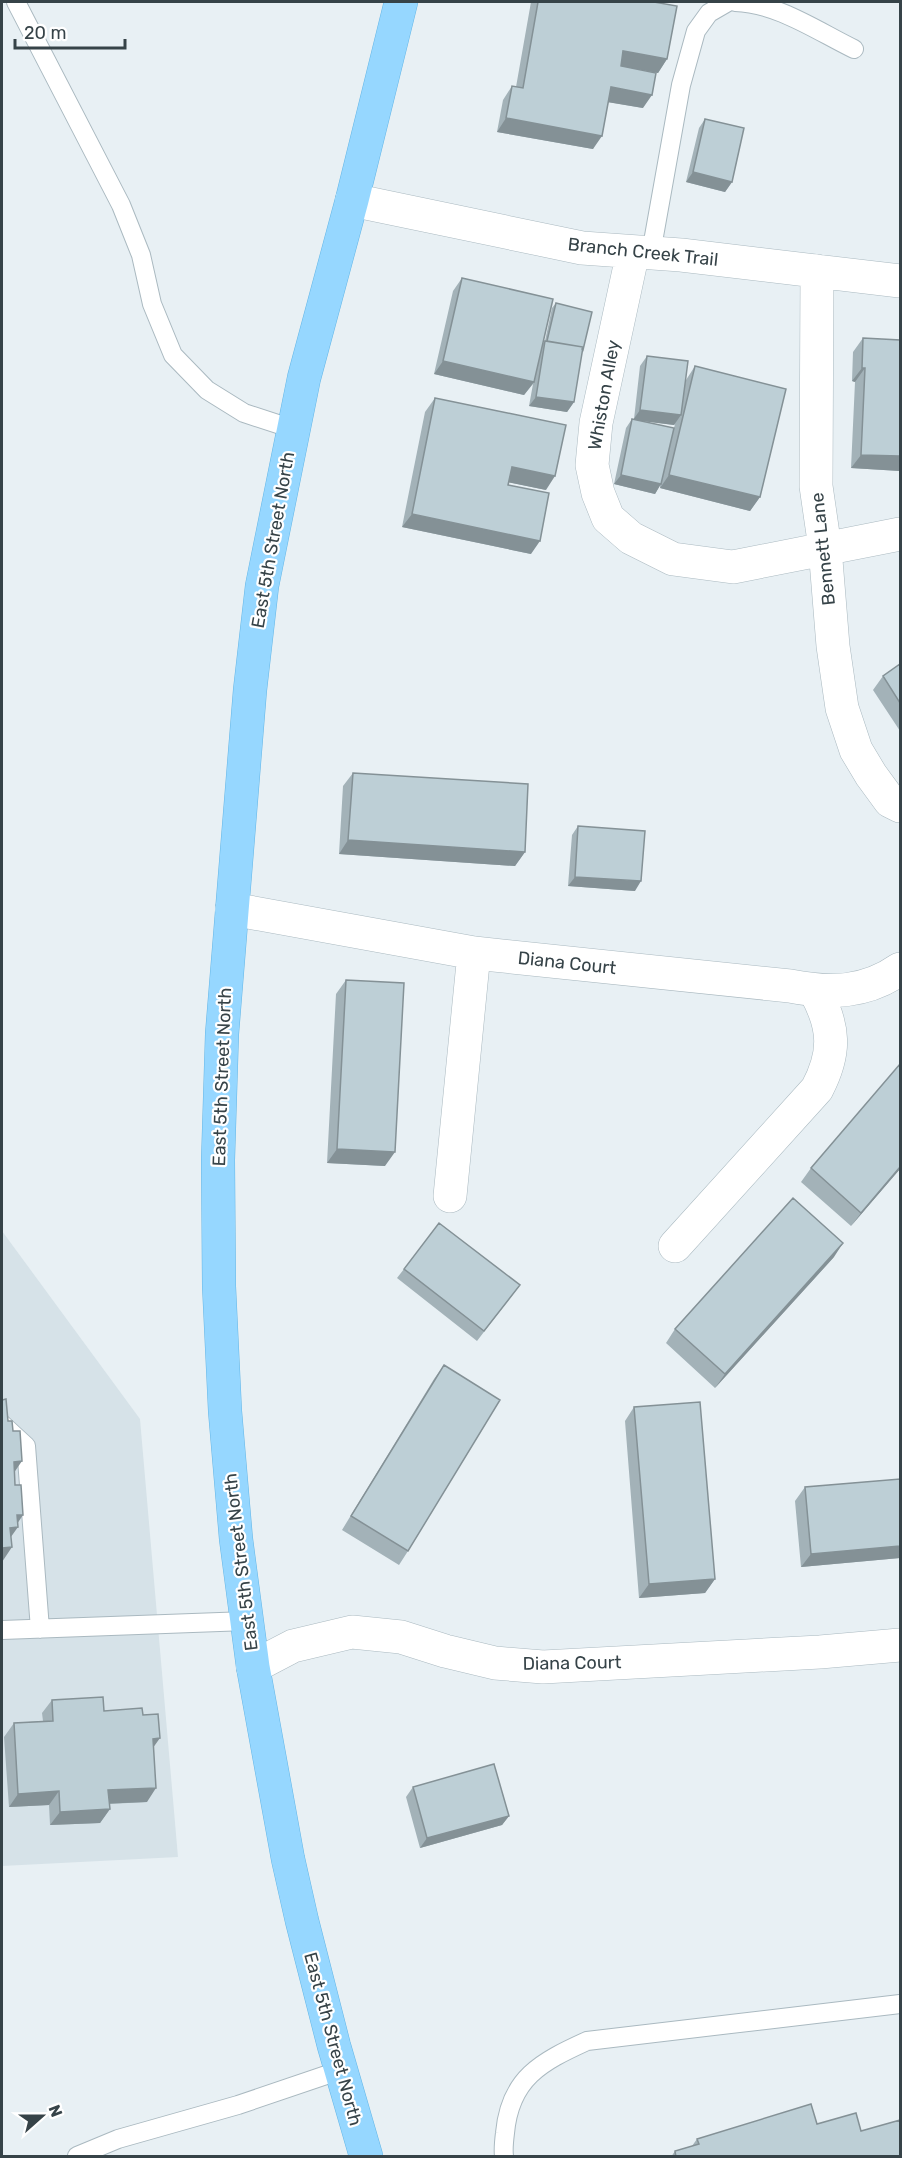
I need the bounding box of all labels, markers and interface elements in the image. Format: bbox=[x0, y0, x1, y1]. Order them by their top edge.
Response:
scale bar bbox=[15, 12, 124, 50]
text: 20 m bbox=[24, 22, 66, 44]
street label: Branch Creek Trail bbox=[567, 233, 719, 271]
street label: Whiston Alley bbox=[583, 338, 625, 452]
street label: East 5th Street North bbox=[247, 450, 299, 630]
street label: Bennett Lane bbox=[806, 491, 840, 607]
street label: Diana Court bbox=[517, 947, 617, 979]
street label: East 5th Street North bbox=[208, 987, 236, 1167]
street label: East 5th Street North bbox=[219, 1472, 263, 1652]
street label: Diana Court bbox=[522, 1651, 622, 1675]
street label: East 5th Street North bbox=[299, 1950, 367, 2128]
north arrow bbox=[12, 2086, 72, 2146]
text: N bbox=[45, 2102, 66, 2120]

